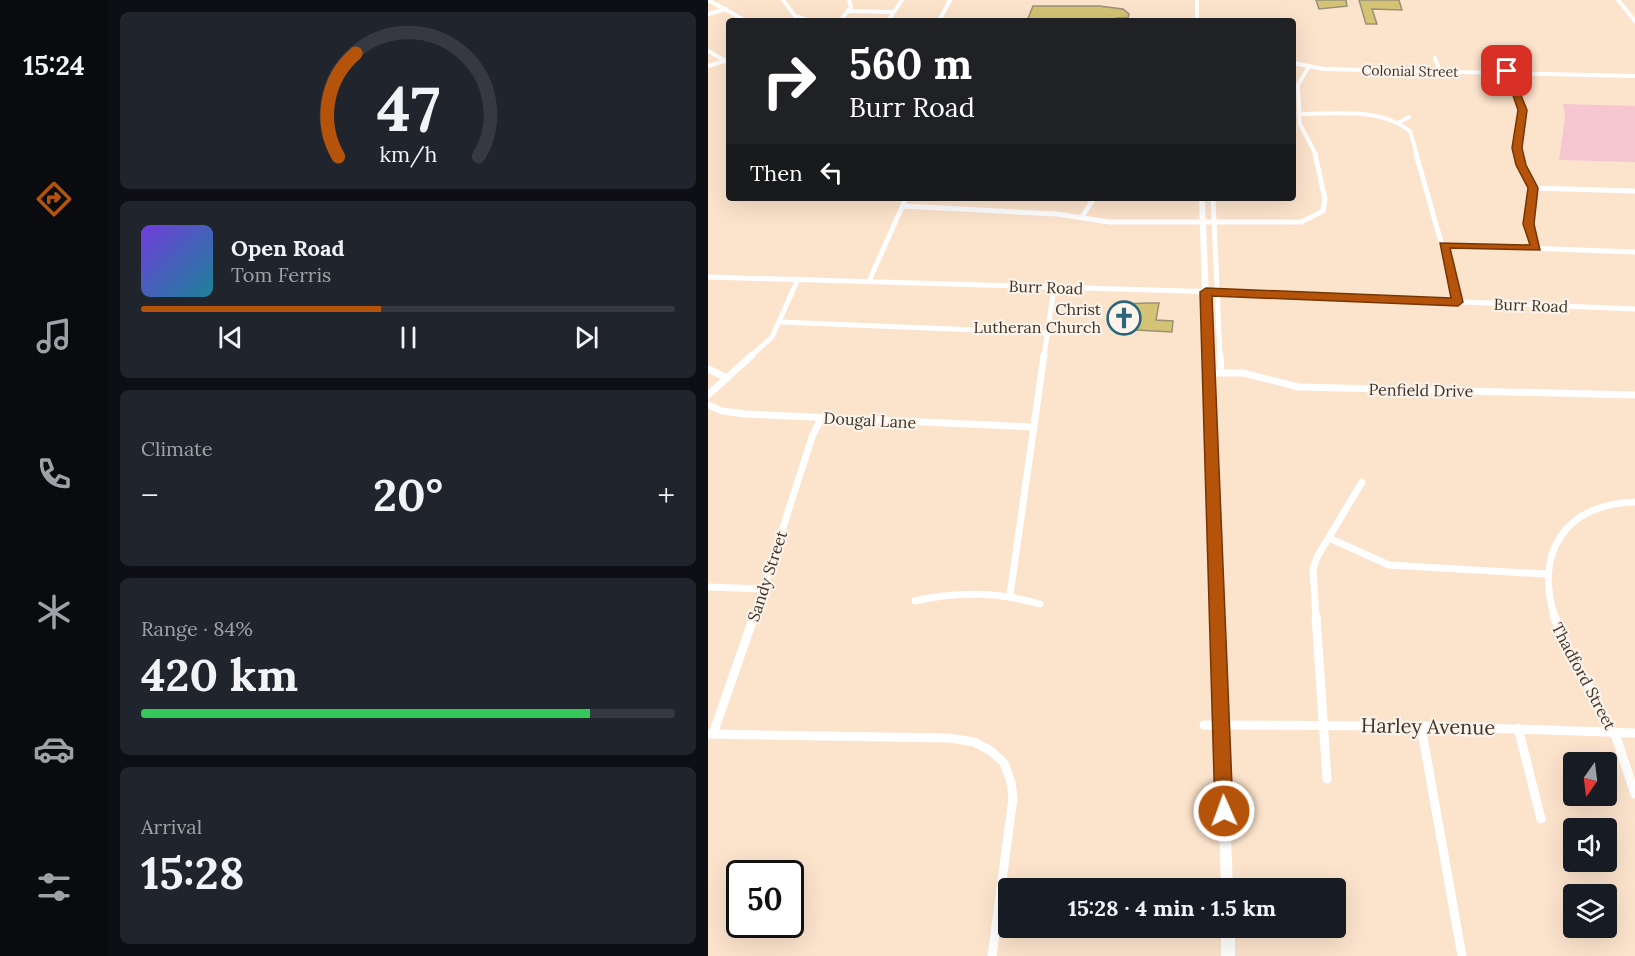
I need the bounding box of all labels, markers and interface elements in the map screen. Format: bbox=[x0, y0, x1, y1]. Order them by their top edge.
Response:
text: 560 m bbox=[849, 37, 972, 91]
icon: right bbox=[750, 42, 828, 120]
pin bbox=[1481, 45, 1532, 96]
text: 15:24 bbox=[23, 48, 85, 82]
icon: arrive bbox=[1490, 54, 1523, 87]
street label: Colonial Street bbox=[1361, 61, 1459, 81]
text: 47 bbox=[376, 69, 440, 149]
text: Burr Road bbox=[849, 90, 975, 124]
text: km/h bbox=[379, 141, 437, 169]
icon: left bbox=[815, 156, 848, 189]
text: Then bbox=[750, 159, 803, 187]
icon: directions bbox=[33, 178, 75, 220]
text: Open Road bbox=[231, 234, 345, 262]
text: Tom Ferris bbox=[231, 262, 331, 287]
street label: Burr Road bbox=[1008, 276, 1084, 298]
street label: Burr Road bbox=[1493, 294, 1569, 316]
place label: Christ Lutheran Church bbox=[974, 299, 1102, 337]
church icon: Christ Lutheran Church bbox=[1106, 300, 1142, 336]
icon: music bbox=[33, 315, 75, 357]
icon: previous bbox=[214, 321, 247, 354]
icon: pause bbox=[392, 321, 425, 354]
icon: next bbox=[570, 321, 603, 354]
street label: Penfield Drive bbox=[1368, 379, 1474, 401]
street label: Dougal Lane bbox=[823, 408, 917, 432]
text: Climate bbox=[141, 436, 213, 461]
icon: phone bbox=[33, 453, 75, 495]
text: 20° bbox=[373, 466, 443, 523]
text: − bbox=[141, 474, 159, 516]
text: + bbox=[657, 474, 675, 516]
street label: Sandy Street bbox=[743, 527, 791, 624]
icon: climate bbox=[33, 591, 75, 633]
text: Range · 84% bbox=[141, 616, 253, 641]
street label: Thadford Street bbox=[1547, 619, 1621, 734]
text: 420 km bbox=[141, 646, 298, 703]
street label: Harley Avenue bbox=[1361, 712, 1495, 740]
icon: car bbox=[33, 728, 75, 770]
north arrow bbox=[1563, 752, 1617, 806]
map controls bbox=[1563, 752, 1617, 938]
position arrow bbox=[1192, 779, 1256, 843]
text: Arrival bbox=[141, 814, 202, 839]
button: sound bbox=[1563, 818, 1617, 872]
text: 15:28 bbox=[141, 844, 245, 901]
speed limit sign: 50 bbox=[726, 860, 804, 938]
icon: filters bbox=[33, 866, 75, 908]
button: layers bbox=[1563, 884, 1617, 938]
text: 15:28 · 4 min · 1.5 km bbox=[1068, 894, 1276, 922]

